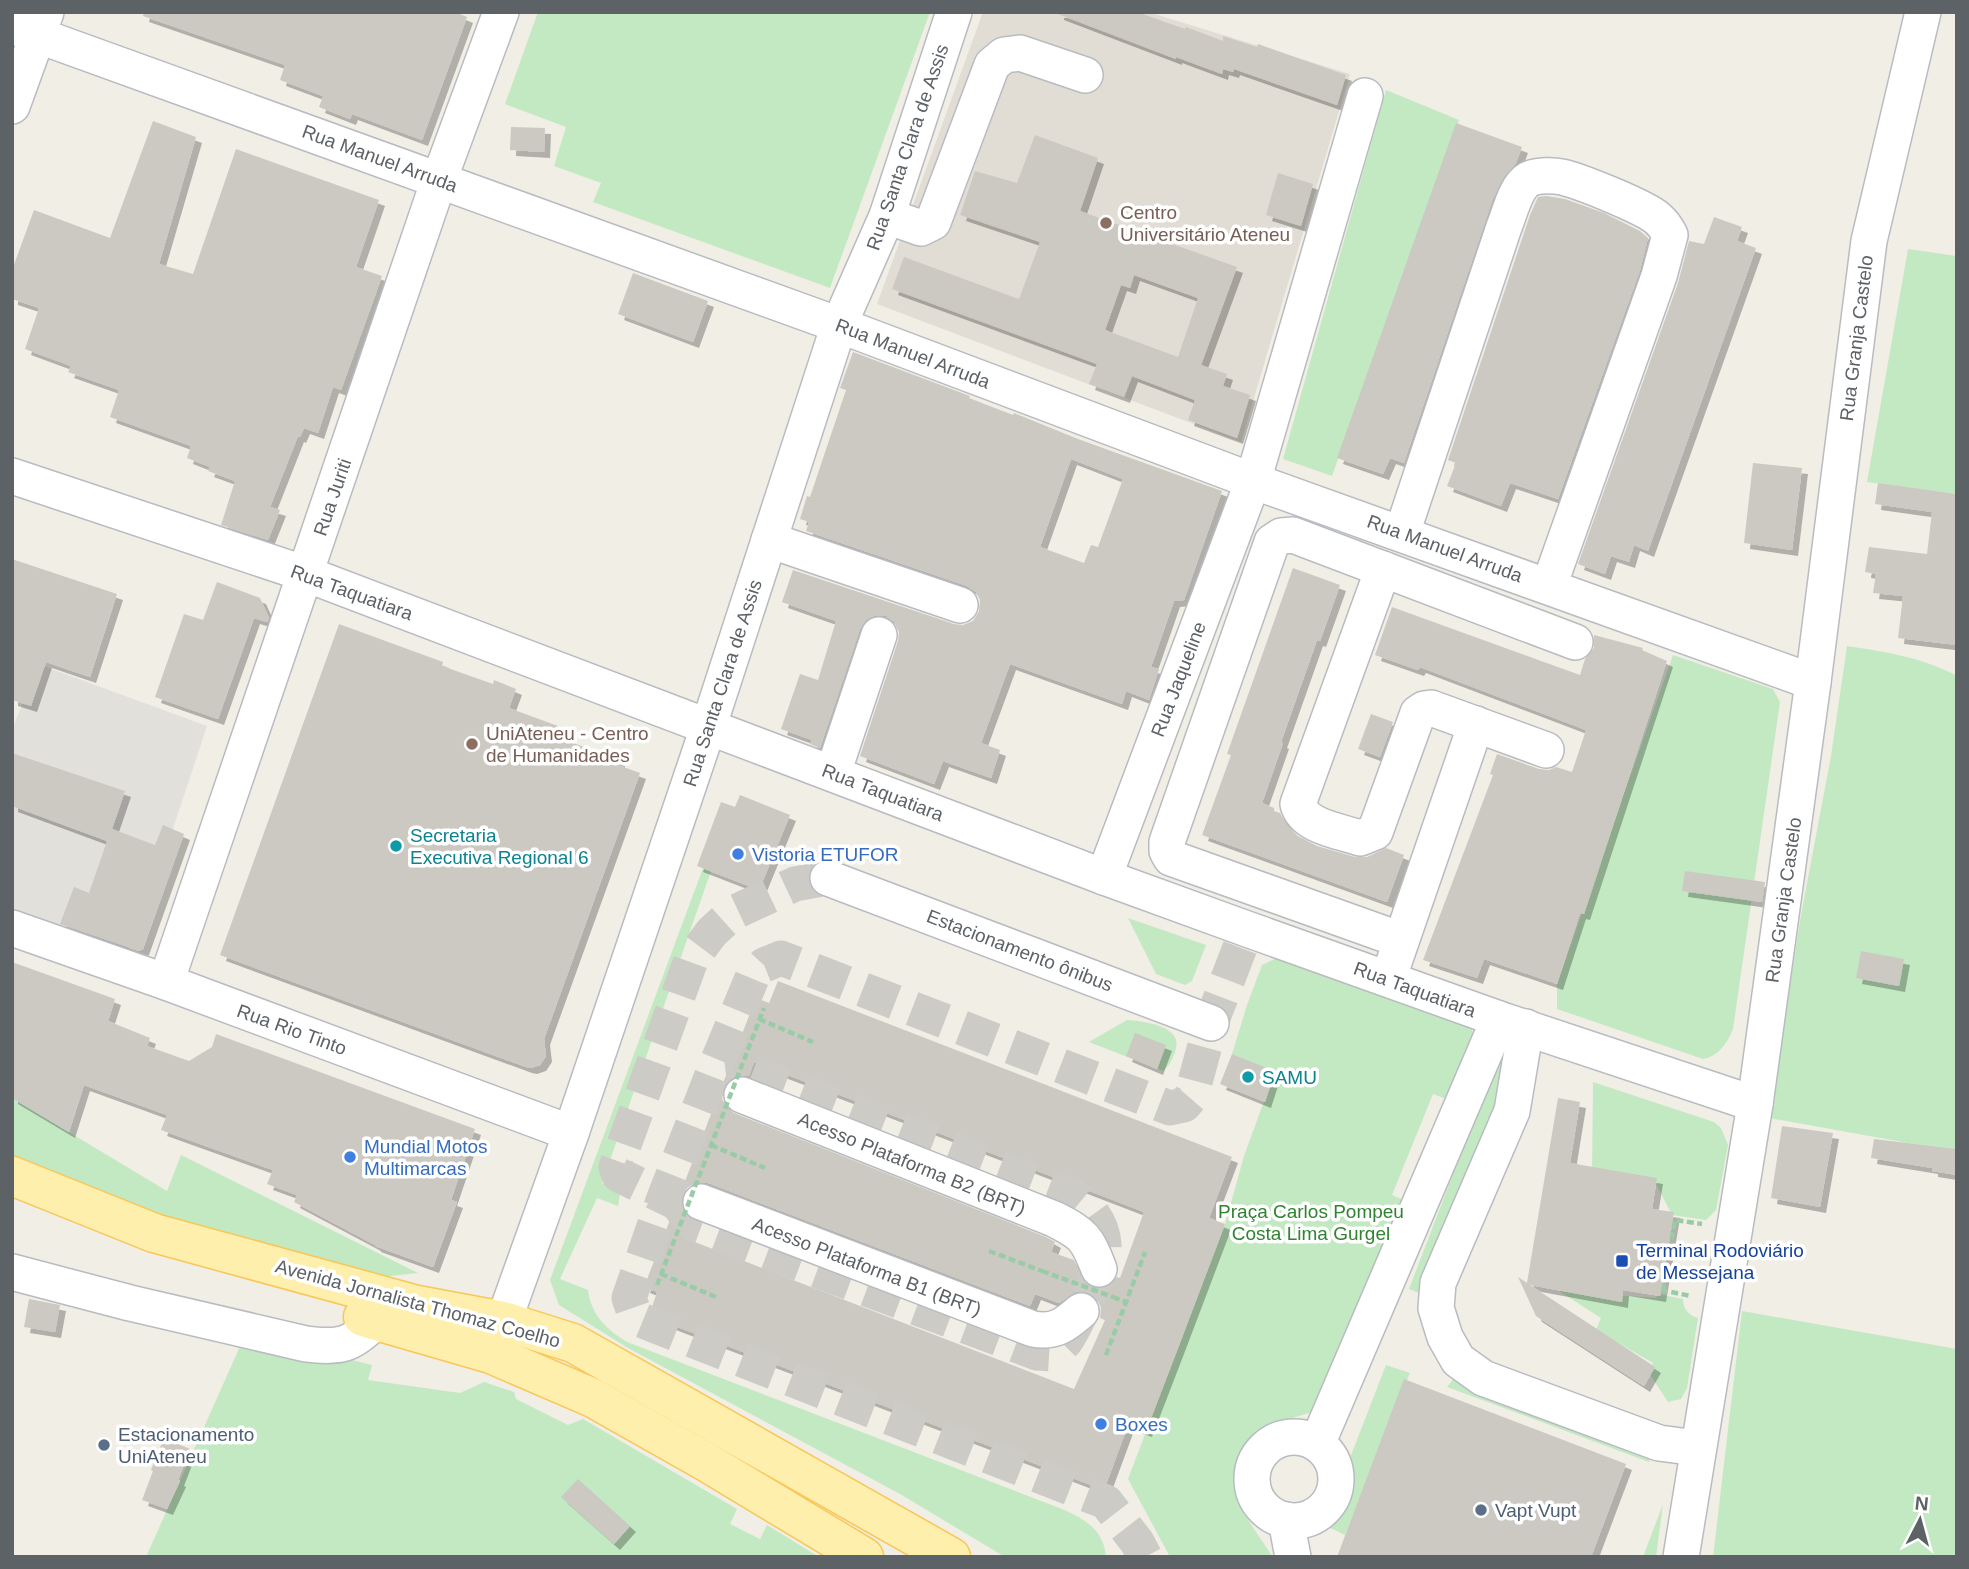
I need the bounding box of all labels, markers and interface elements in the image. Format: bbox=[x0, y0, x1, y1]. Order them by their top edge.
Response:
street label: Rua Santa Clara de Assis bbox=[862, 41, 953, 253]
street label: Rua Manuel Arruda bbox=[299, 121, 461, 196]
place label: Centro Universitário Ateneu bbox=[1120, 202, 1290, 245]
marker: Centro Universitário Ateneu bbox=[1098, 215, 1114, 231]
street label: Rua Granja Castelo bbox=[1836, 254, 1877, 422]
street label: Rua Manuel Arruda bbox=[833, 314, 993, 393]
street label: Rua Juriti bbox=[309, 456, 355, 539]
street label: Rua Manuel Arruda bbox=[1364, 511, 1526, 586]
street label: Rua Taquatiara bbox=[288, 561, 416, 624]
street label: Rua Santa Clara de Assis bbox=[679, 577, 766, 789]
street label: Rua Jaqueline bbox=[1147, 619, 1210, 740]
place label: UniAteneu - Centro de Humanidades bbox=[486, 723, 649, 766]
marker: UniAteneu - Centro de Humanidades bbox=[464, 736, 480, 752]
street label: Rua Taquatiara bbox=[819, 760, 947, 825]
street label: Rua Granja Castelo bbox=[1761, 816, 1806, 984]
place label: Secretaria Executiva Regional 6 bbox=[410, 825, 589, 868]
marker: Secretaria Executiva Regional 6 bbox=[388, 838, 404, 854]
place label: Vistoria ETUFOR bbox=[752, 844, 898, 865]
marker: Vistoria ETUFOR bbox=[730, 846, 746, 862]
street label: Estacionamento ônibus bbox=[924, 905, 1116, 996]
street label: Rua Taquatiara bbox=[1351, 958, 1479, 1021]
street label: Rua Rio Tinto bbox=[234, 1000, 350, 1059]
place label: SAMU bbox=[1262, 1067, 1317, 1088]
marker: SAMU bbox=[1240, 1069, 1256, 1085]
street label: Acesso Plataforma B2 (BRT) bbox=[795, 1108, 1029, 1219]
place label: Mundial Motos Multimarcas bbox=[364, 1136, 488, 1179]
marker: Mundial Motos Multimarcas bbox=[342, 1149, 358, 1165]
park label: Praça Carlos Pompeu Costa Lima Gurgel bbox=[1218, 1201, 1404, 1244]
street label: Acesso Plataforma B1 (BRT) bbox=[749, 1213, 984, 1320]
place label: Terminal Rodoviário de Messejana bbox=[1636, 1240, 1804, 1283]
marker: Terminal Rodoviário de Messejana bbox=[1614, 1253, 1630, 1269]
street label: Avenida Jornalista Thomaz Coelho bbox=[273, 1255, 563, 1352]
place label: Boxes bbox=[1115, 1414, 1168, 1435]
marker: Boxes bbox=[1093, 1416, 1109, 1432]
place label: Estacionamento UniAteneu bbox=[118, 1424, 254, 1467]
marker: Estacionamento UniAteneu bbox=[96, 1437, 112, 1453]
north arrow bbox=[1885, 1485, 1955, 1555]
text: N bbox=[1914, 1492, 1930, 1515]
place label: Vapt Vupt bbox=[1495, 1500, 1577, 1521]
marker: Vapt Vupt bbox=[1473, 1502, 1489, 1518]

